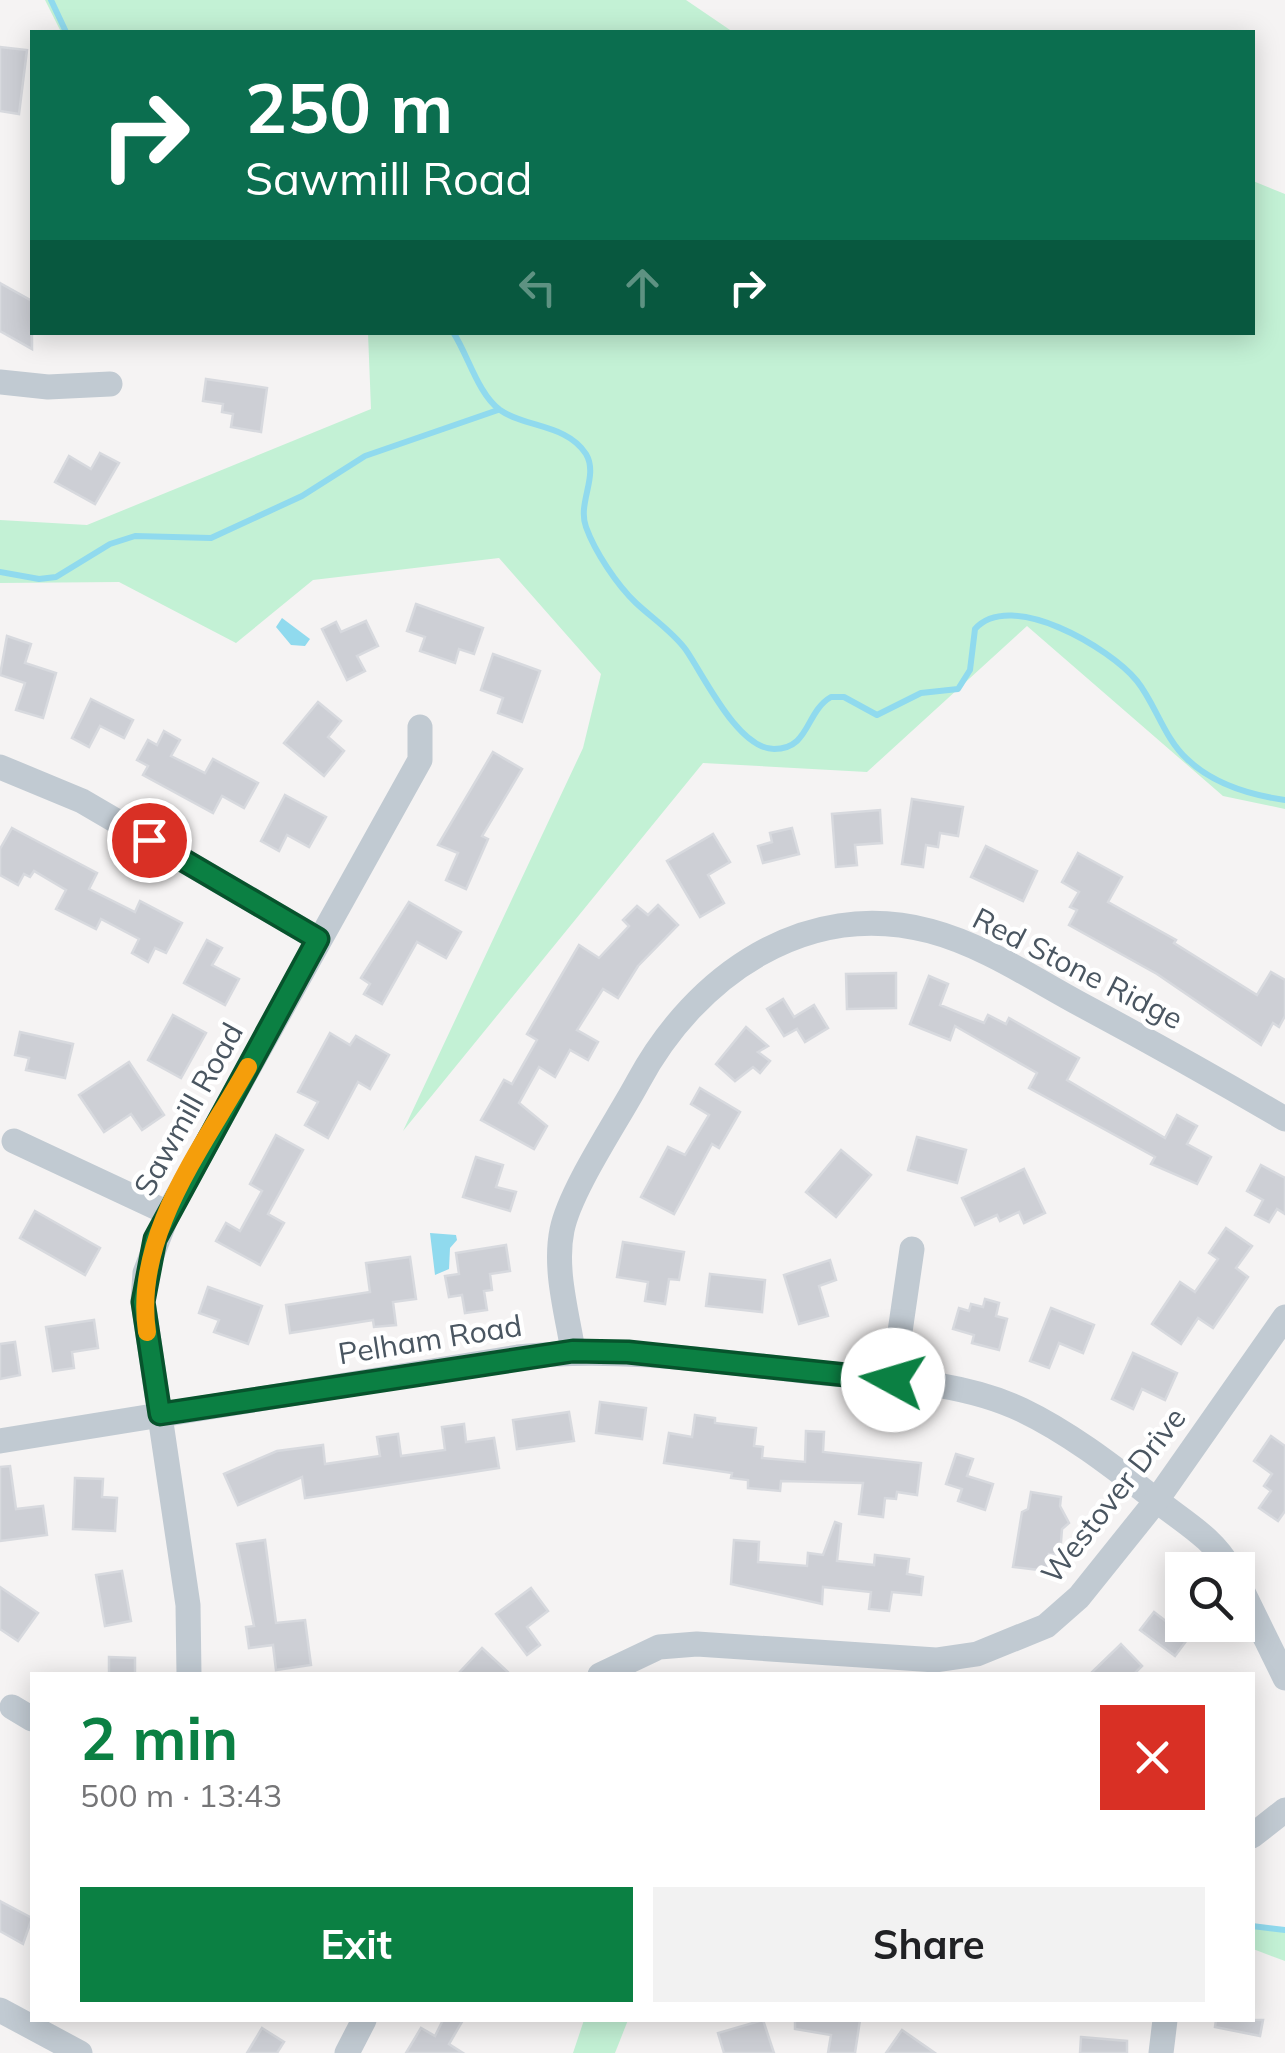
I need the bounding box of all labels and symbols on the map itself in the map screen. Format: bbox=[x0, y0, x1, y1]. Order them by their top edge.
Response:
pin bbox=[107, 798, 192, 883]
street label: Red Stone Ridge bbox=[967, 899, 1189, 1037]
street label: Sawmill Road bbox=[125, 1016, 251, 1202]
street label: Pelham Road bbox=[335, 1306, 525, 1372]
position arrow bbox=[841, 1328, 945, 1432]
street label: Westover Drive bbox=[1032, 1399, 1194, 1591]

